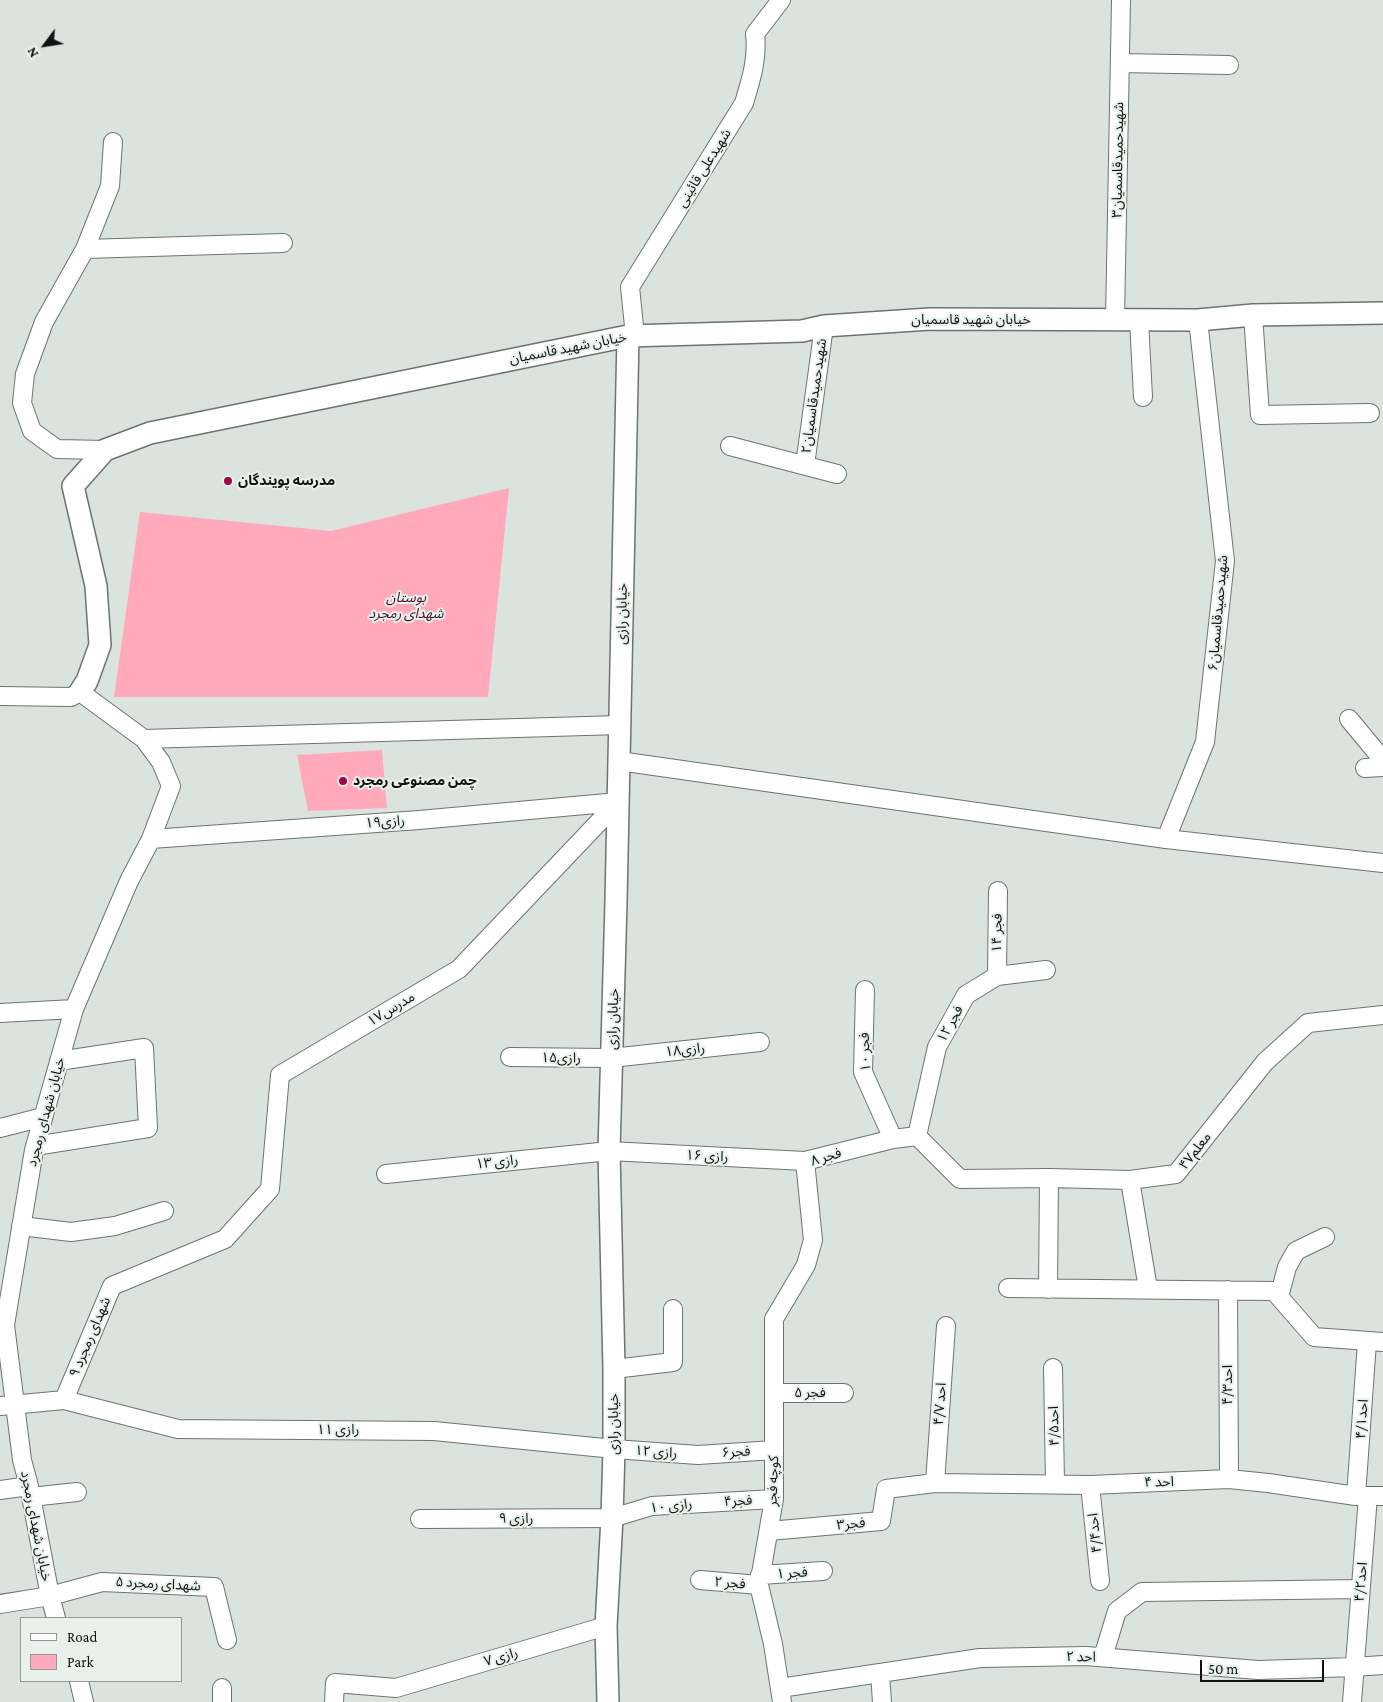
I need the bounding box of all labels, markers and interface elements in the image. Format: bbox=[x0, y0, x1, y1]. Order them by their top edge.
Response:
north arrow bbox=[20, 20, 70, 70]
text: N bbox=[23, 45, 41, 61]
street label: شهیدحمیدقاسمیان۳ bbox=[1109, 102, 1127, 218]
street label: شهیدعلی قائینی bbox=[673, 126, 735, 210]
street label: خیابان شهید قاسمیان bbox=[911, 312, 1031, 328]
street label: خیابان شهید قاسمیان bbox=[508, 328, 628, 368]
street label: شهیدحمیدقاسمیان۲ bbox=[798, 337, 830, 455]
place label: مدرسه پویندگان bbox=[238, 473, 335, 489]
marker: مدرسه پویندگان bbox=[222, 475, 234, 487]
street label: شهیدحمیدقاسمیان۶ bbox=[1205, 554, 1231, 672]
street label: خیابان رازی bbox=[613, 583, 631, 645]
park label: بوستان شهدای رمجرد bbox=[369, 590, 443, 622]
place label: چمن مصنوعی رمجرد bbox=[353, 773, 477, 789]
marker: چمن مصنوعی رمجرد bbox=[337, 775, 349, 787]
street label: رازی۱۹ bbox=[365, 812, 405, 832]
street label: فجر ۱۴ bbox=[988, 913, 1006, 953]
street label: مدرس۱۷ bbox=[364, 988, 418, 1030]
street label: خیابان رازی bbox=[604, 988, 622, 1050]
street label: فجر ۱۲ bbox=[933, 1003, 967, 1045]
street label: فجر ۱۰ bbox=[856, 1032, 874, 1072]
street label: رازی۱۸ bbox=[664, 1040, 706, 1060]
street label: رازی۱۵ bbox=[541, 1049, 581, 1067]
street label: خیابان شهدای رمجرد bbox=[23, 1056, 69, 1168]
street label: معلم۴۷ bbox=[1175, 1129, 1215, 1173]
street label: فجر ۸ bbox=[809, 1144, 843, 1170]
street label: رازی ۱۶ bbox=[685, 1146, 729, 1166]
street label: رازی ۱۳ bbox=[475, 1151, 519, 1173]
street label: شهدای رمجرد ۹ bbox=[66, 1294, 114, 1380]
street label: احد۴/۳ bbox=[1220, 1365, 1236, 1405]
street label: احد ۴/۷ bbox=[930, 1382, 950, 1426]
street label: فجر ۵ bbox=[794, 1385, 826, 1401]
street label: خیابان رازی bbox=[606, 1393, 622, 1455]
street label: احد۴/۱ bbox=[1352, 1398, 1372, 1440]
street label: احد۴/۵ bbox=[1045, 1406, 1063, 1446]
street label: رازی ۱۱ bbox=[317, 1422, 359, 1438]
street label: رازی ۱۲ bbox=[634, 1442, 678, 1462]
street label: فجر۶ bbox=[721, 1443, 751, 1461]
street label: کوچه فجر bbox=[764, 1455, 782, 1507]
street label: خیابان شهدای رمجرد bbox=[17, 1469, 55, 1583]
street label: احد ۴ bbox=[1144, 1473, 1174, 1491]
street label: فجر۴ bbox=[723, 1492, 753, 1510]
street label: رازی ۱۰ bbox=[649, 1495, 693, 1517]
street label: رازی ۹ bbox=[499, 1511, 533, 1527]
street label: احد۴/۴ bbox=[1085, 1512, 1105, 1554]
street label: فجر۳ bbox=[836, 1514, 866, 1534]
street label: احد۴/۲ bbox=[1351, 1561, 1371, 1603]
street label: فجر ۱ bbox=[776, 1564, 808, 1582]
street label: شهدای رمجرد ۵ bbox=[115, 1573, 201, 1595]
street label: فجر ۲ bbox=[714, 1573, 746, 1593]
legend bbox=[20, 1617, 182, 1682]
text: Road bbox=[67, 1629, 97, 1645]
street label: رازی ۷ bbox=[482, 1644, 520, 1670]
street label: احد ۲ bbox=[1066, 1648, 1096, 1666]
scale bar bbox=[1203, 1650, 1327, 1682]
text: Park bbox=[67, 1654, 94, 1670]
text: 50 m bbox=[1208, 1661, 1238, 1677]

